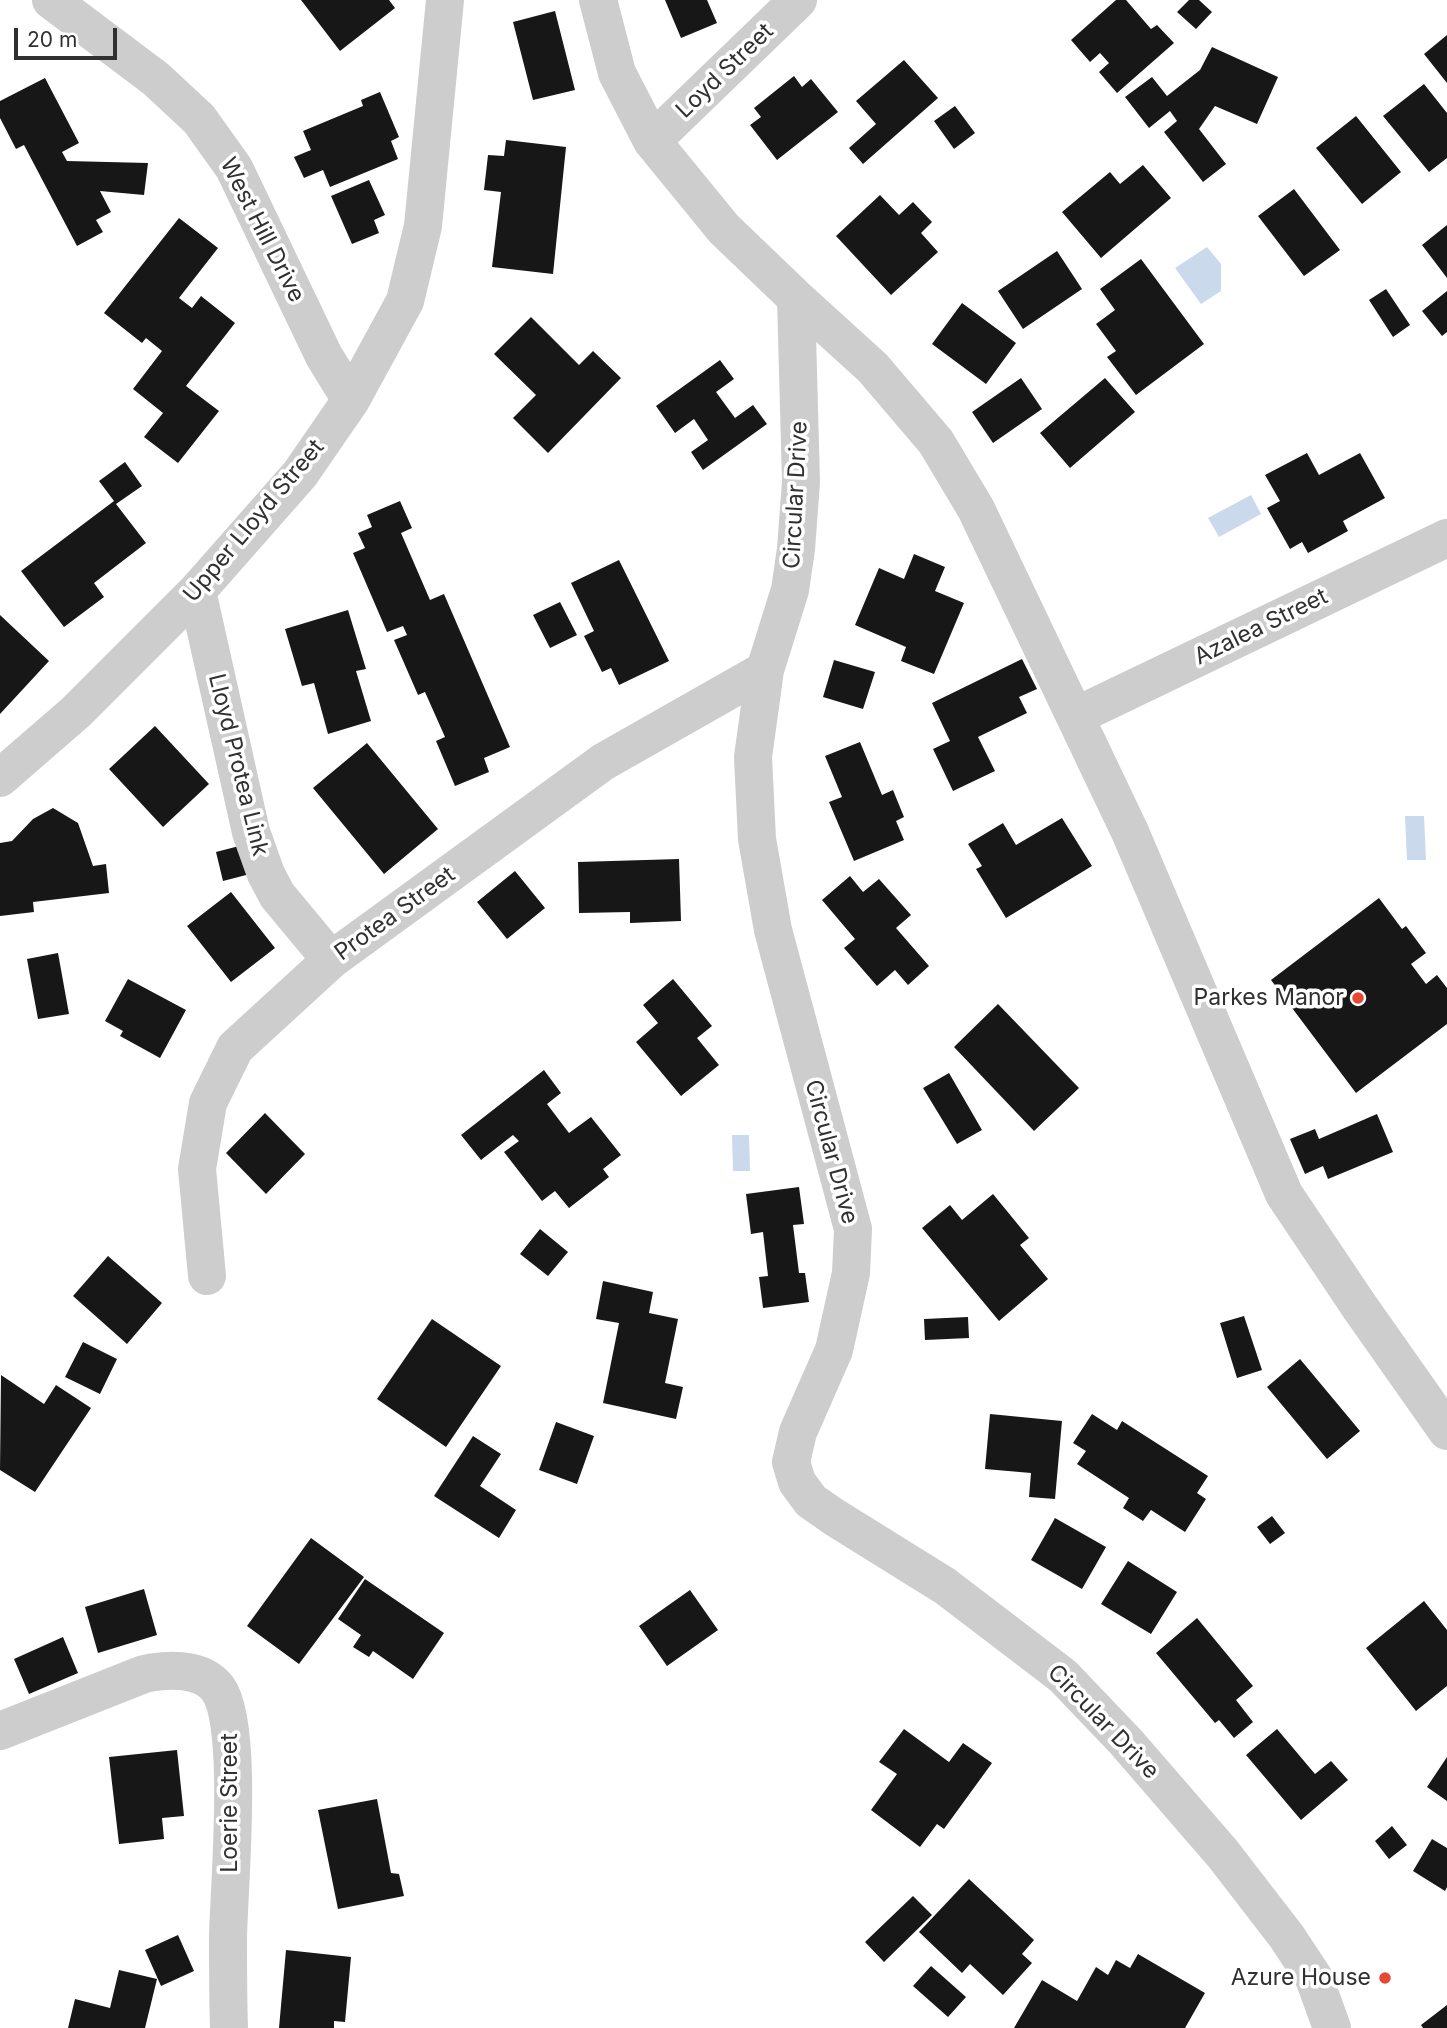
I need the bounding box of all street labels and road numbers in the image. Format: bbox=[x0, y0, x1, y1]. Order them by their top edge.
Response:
street label: Loyd Street bbox=[671, 18, 779, 124]
street label: West Hill Drive bbox=[214, 153, 310, 307]
street label: Circular Drive bbox=[778, 420, 814, 570]
street label: Upper Lloyd Street bbox=[178, 434, 330, 608]
street label: Azalea Street bbox=[1190, 583, 1332, 671]
street label: Lloyd Protea Link bbox=[202, 671, 274, 859]
street label: Protea Street bbox=[329, 861, 461, 967]
street label: Circular Drive bbox=[799, 1077, 863, 1227]
street label: Circular Drive bbox=[1042, 1659, 1164, 1785]
street label: Loerie Street bbox=[216, 1733, 244, 1873]

